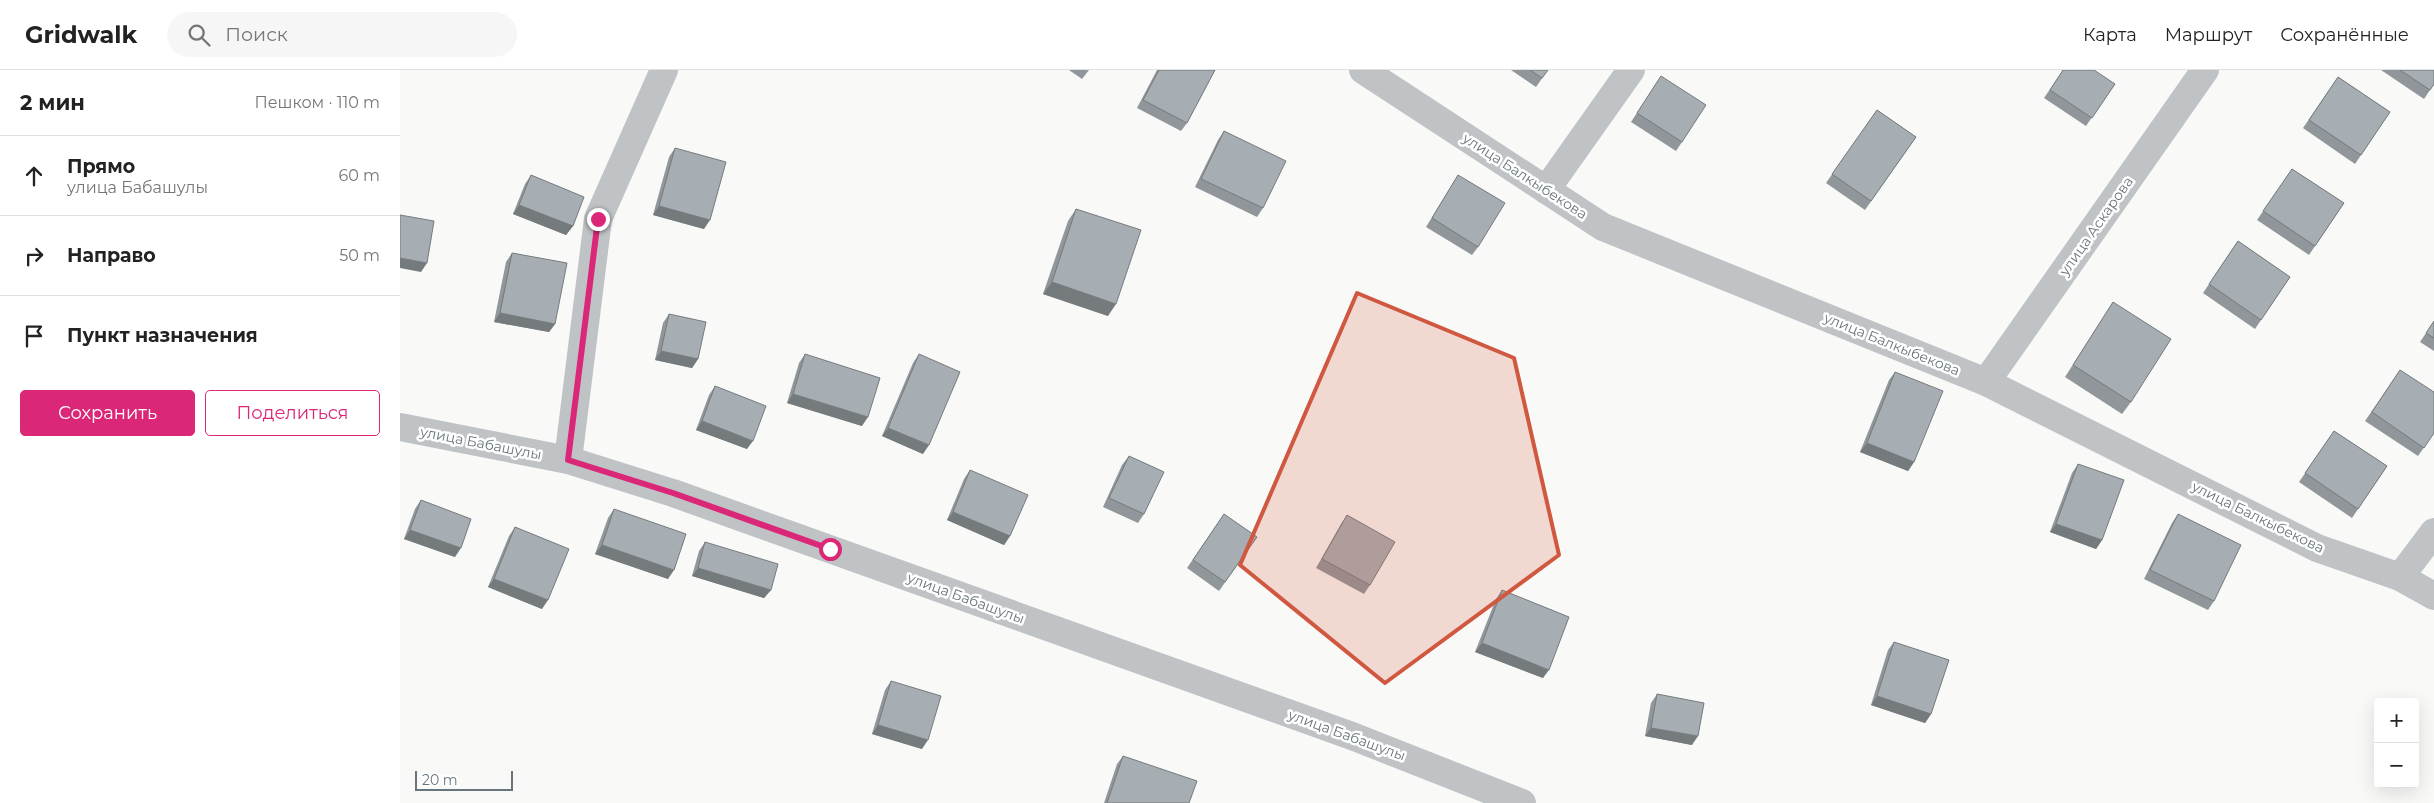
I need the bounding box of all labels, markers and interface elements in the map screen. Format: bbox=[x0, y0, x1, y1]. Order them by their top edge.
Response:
search box bbox=[167, 12, 517, 57]
text: Gridwalk bbox=[25, 20, 137, 49]
icon: search bbox=[185, 21, 213, 49]
text: Поиск bbox=[225, 23, 288, 46]
text: Карта bbox=[2083, 24, 2137, 46]
text: Маршрут bbox=[2165, 24, 2252, 46]
text: Сохранённые bbox=[2280, 24, 2409, 46]
text: 2 мин bbox=[20, 90, 85, 115]
text: Пешком · 110 m bbox=[254, 93, 380, 112]
street label: улица Балкыбекова bbox=[1458, 128, 1591, 223]
text: Прямо bbox=[67, 155, 135, 178]
icon: ahead bbox=[20, 162, 48, 190]
text: 60 m bbox=[338, 166, 380, 185]
street label: улица Аскарова bbox=[2055, 173, 2137, 280]
text: улица Бабашулы bbox=[67, 178, 208, 197]
route end bbox=[587, 208, 610, 231]
icon: right bbox=[20, 242, 48, 270]
text: Направо bbox=[67, 244, 156, 267]
text: 50 m bbox=[339, 246, 380, 265]
street label: улица Балкыбекова bbox=[1820, 308, 1963, 380]
icon: arrive bbox=[20, 322, 48, 350]
text: Пункт назначения bbox=[67, 324, 258, 347]
button: Сохранить bbox=[20, 390, 195, 436]
button: Поделиться bbox=[205, 390, 380, 436]
street label: улица Бабашулы bbox=[418, 422, 543, 464]
street label: улица Балкыбекова bbox=[2188, 477, 2327, 557]
route start bbox=[819, 538, 842, 561]
street label: улица Бабашулы bbox=[904, 568, 1027, 628]
map controls bbox=[2374, 698, 2419, 788]
button: + bbox=[2374, 698, 2419, 743]
street label: улица Бабашулы bbox=[1285, 705, 1408, 765]
button: − bbox=[2374, 743, 2419, 788]
scale bar bbox=[415, 768, 512, 791]
text: 20 m bbox=[422, 771, 458, 789]

